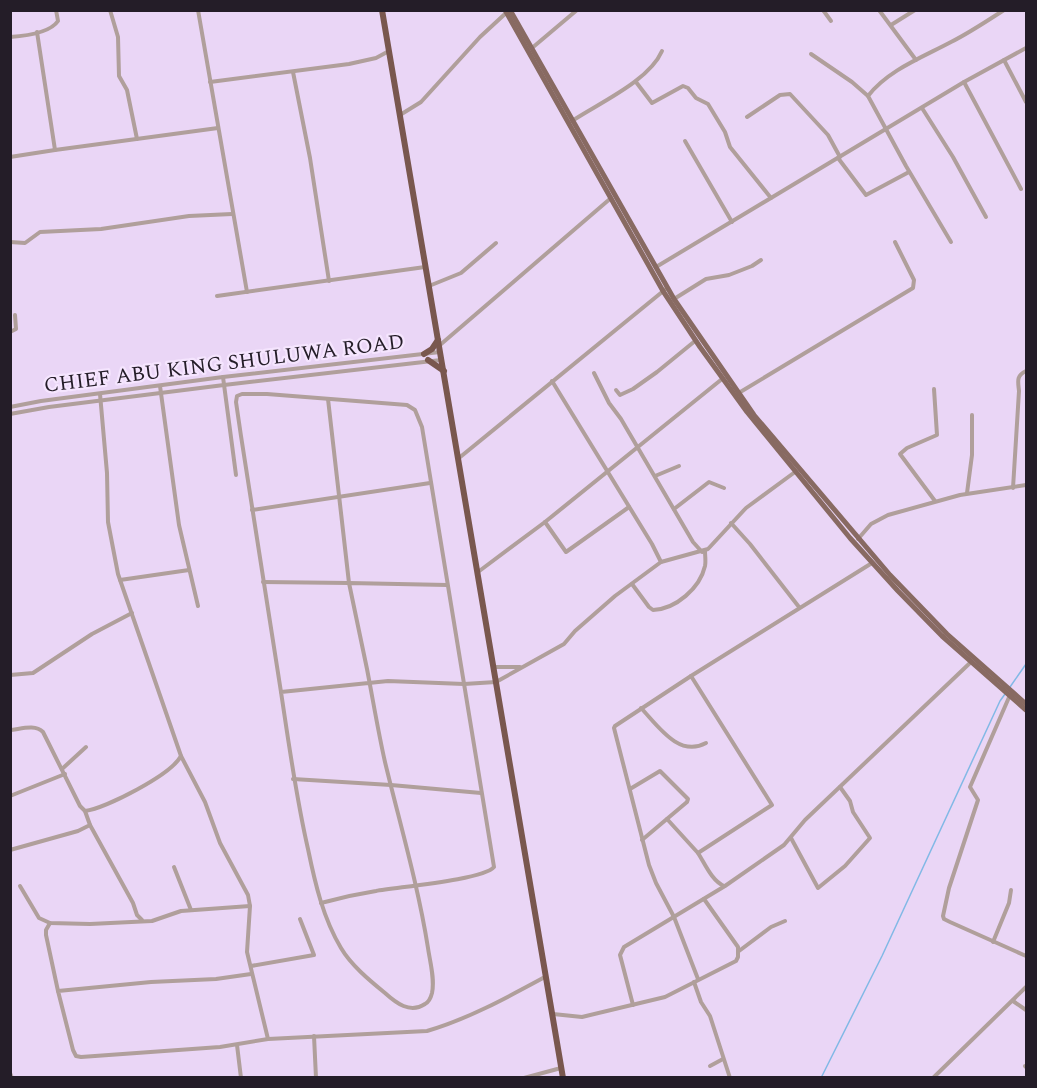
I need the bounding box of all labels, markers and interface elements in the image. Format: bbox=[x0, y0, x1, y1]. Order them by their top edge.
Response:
street label: CHIEF ABU KING SHULUWA ROAD bbox=[42, 326, 406, 402]

